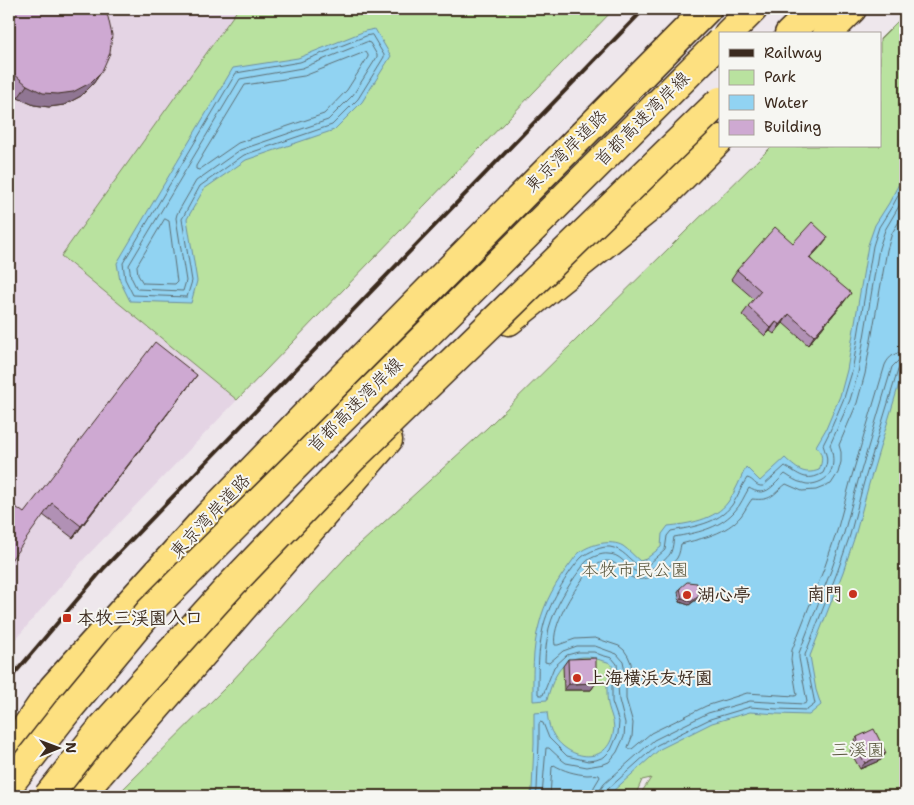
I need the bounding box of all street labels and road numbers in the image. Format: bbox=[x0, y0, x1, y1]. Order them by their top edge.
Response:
street label: 首都高速湾岸線 bbox=[589, 66, 695, 172]
street label: 東京湾岸道路 bbox=[519, 104, 613, 198]
street label: 首都高速湾岸線 bbox=[302, 352, 408, 458]
street label: 東京湾岸道路 bbox=[164, 468, 256, 564]

